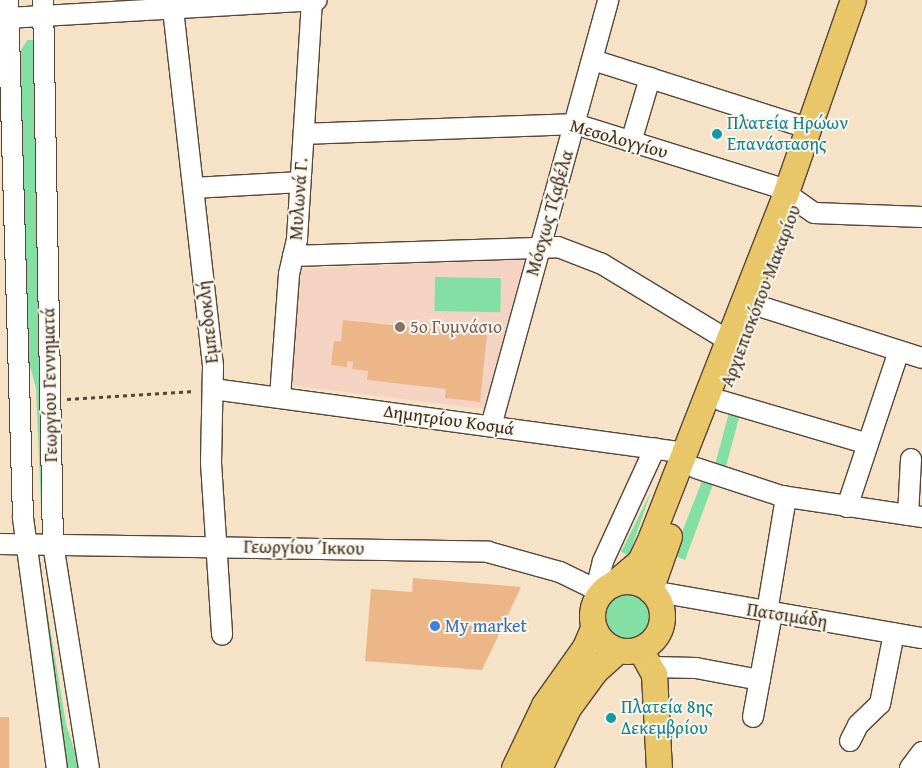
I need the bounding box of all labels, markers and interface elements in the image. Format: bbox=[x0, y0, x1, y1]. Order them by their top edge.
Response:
place label: Πλατεία Ηρώων Επανάστασης bbox=[727, 113, 848, 156]
street label: Μεσολογγίου bbox=[568, 115, 670, 163]
marker: Πλατεία Ηρώων Επανάστασης bbox=[711, 128, 723, 140]
street label: Μόσχως Τζαβέλα bbox=[522, 148, 578, 278]
street label: Μυλωνά Γ. bbox=[285, 157, 313, 241]
street label: Αρχιεπισκόπου Μακαρίου bbox=[716, 202, 806, 390]
street label: Εμπεδοκλή bbox=[193, 279, 223, 365]
street label: Γεωργίου Γεννηματά bbox=[38, 307, 62, 463]
place label: 5ο Γυμνάσιο bbox=[410, 316, 502, 338]
marker: 5ο Γυμνάσιο bbox=[394, 321, 406, 333]
street label: Δημητρίου Κοσμά bbox=[382, 400, 516, 440]
street label: Γεωργίου Ίκκου bbox=[243, 536, 365, 560]
street label: Πατσιμάδη bbox=[745, 599, 829, 633]
place label: My market bbox=[445, 615, 527, 637]
marker: My market bbox=[429, 620, 441, 632]
place label: Πλατεία 8ης Δεκεμβρίου bbox=[621, 697, 713, 740]
marker: Πλατεία 8ης Δεκεμβρίου bbox=[605, 712, 617, 724]

